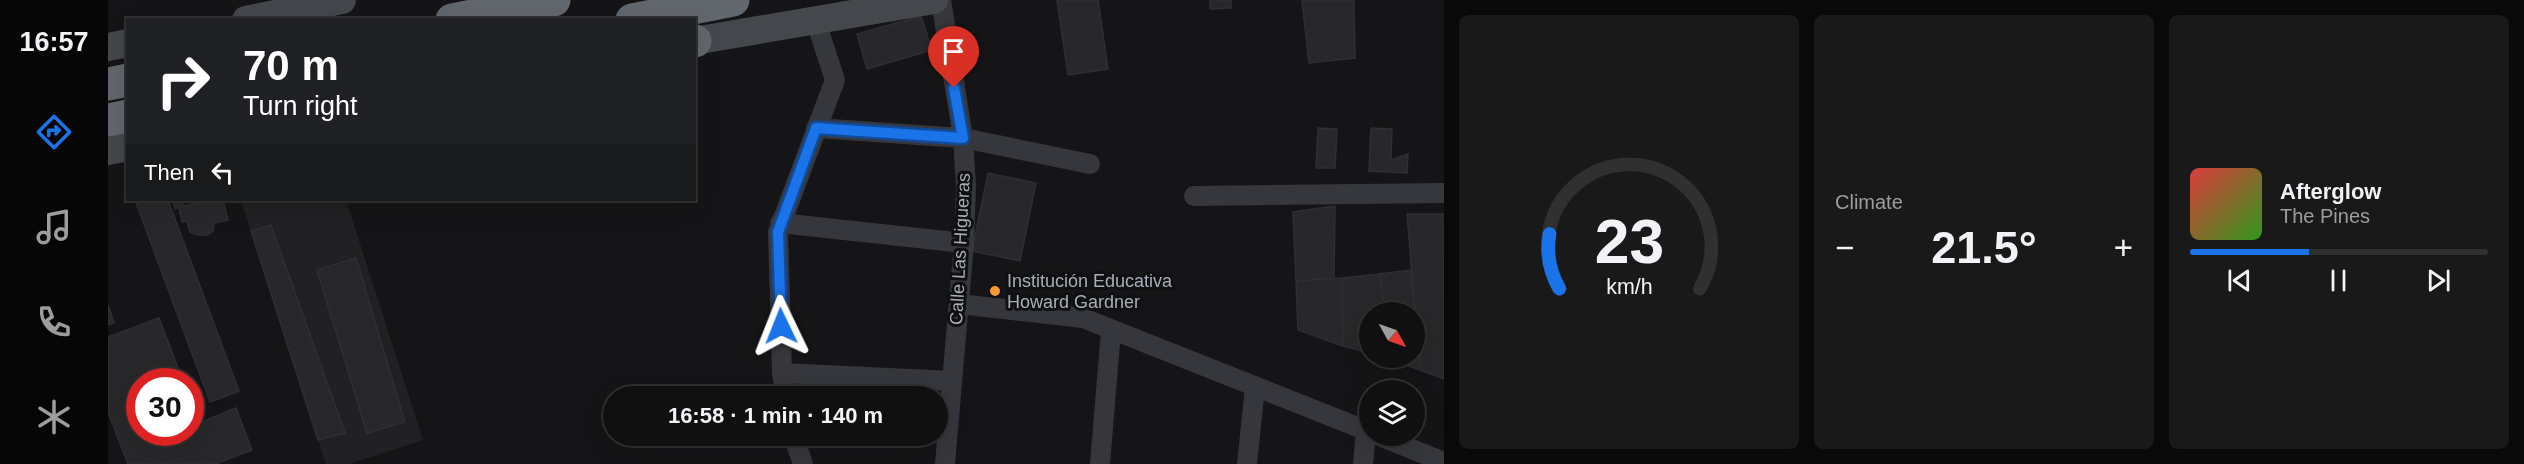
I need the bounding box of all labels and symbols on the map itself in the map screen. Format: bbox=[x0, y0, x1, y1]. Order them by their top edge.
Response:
pin bbox=[928, 26, 979, 88]
street label: Calle Las Higueras bbox=[946, 173, 974, 325]
place label: Institución Educativa Howard Gardner bbox=[1007, 271, 1173, 312]
marker: Institución Educativa Howard Gardner bbox=[988, 284, 1002, 298]
position arrow bbox=[749, 294, 813, 358]
north arrow bbox=[1359, 302, 1425, 368]
speed limit sign: 30 bbox=[126, 368, 204, 446]

